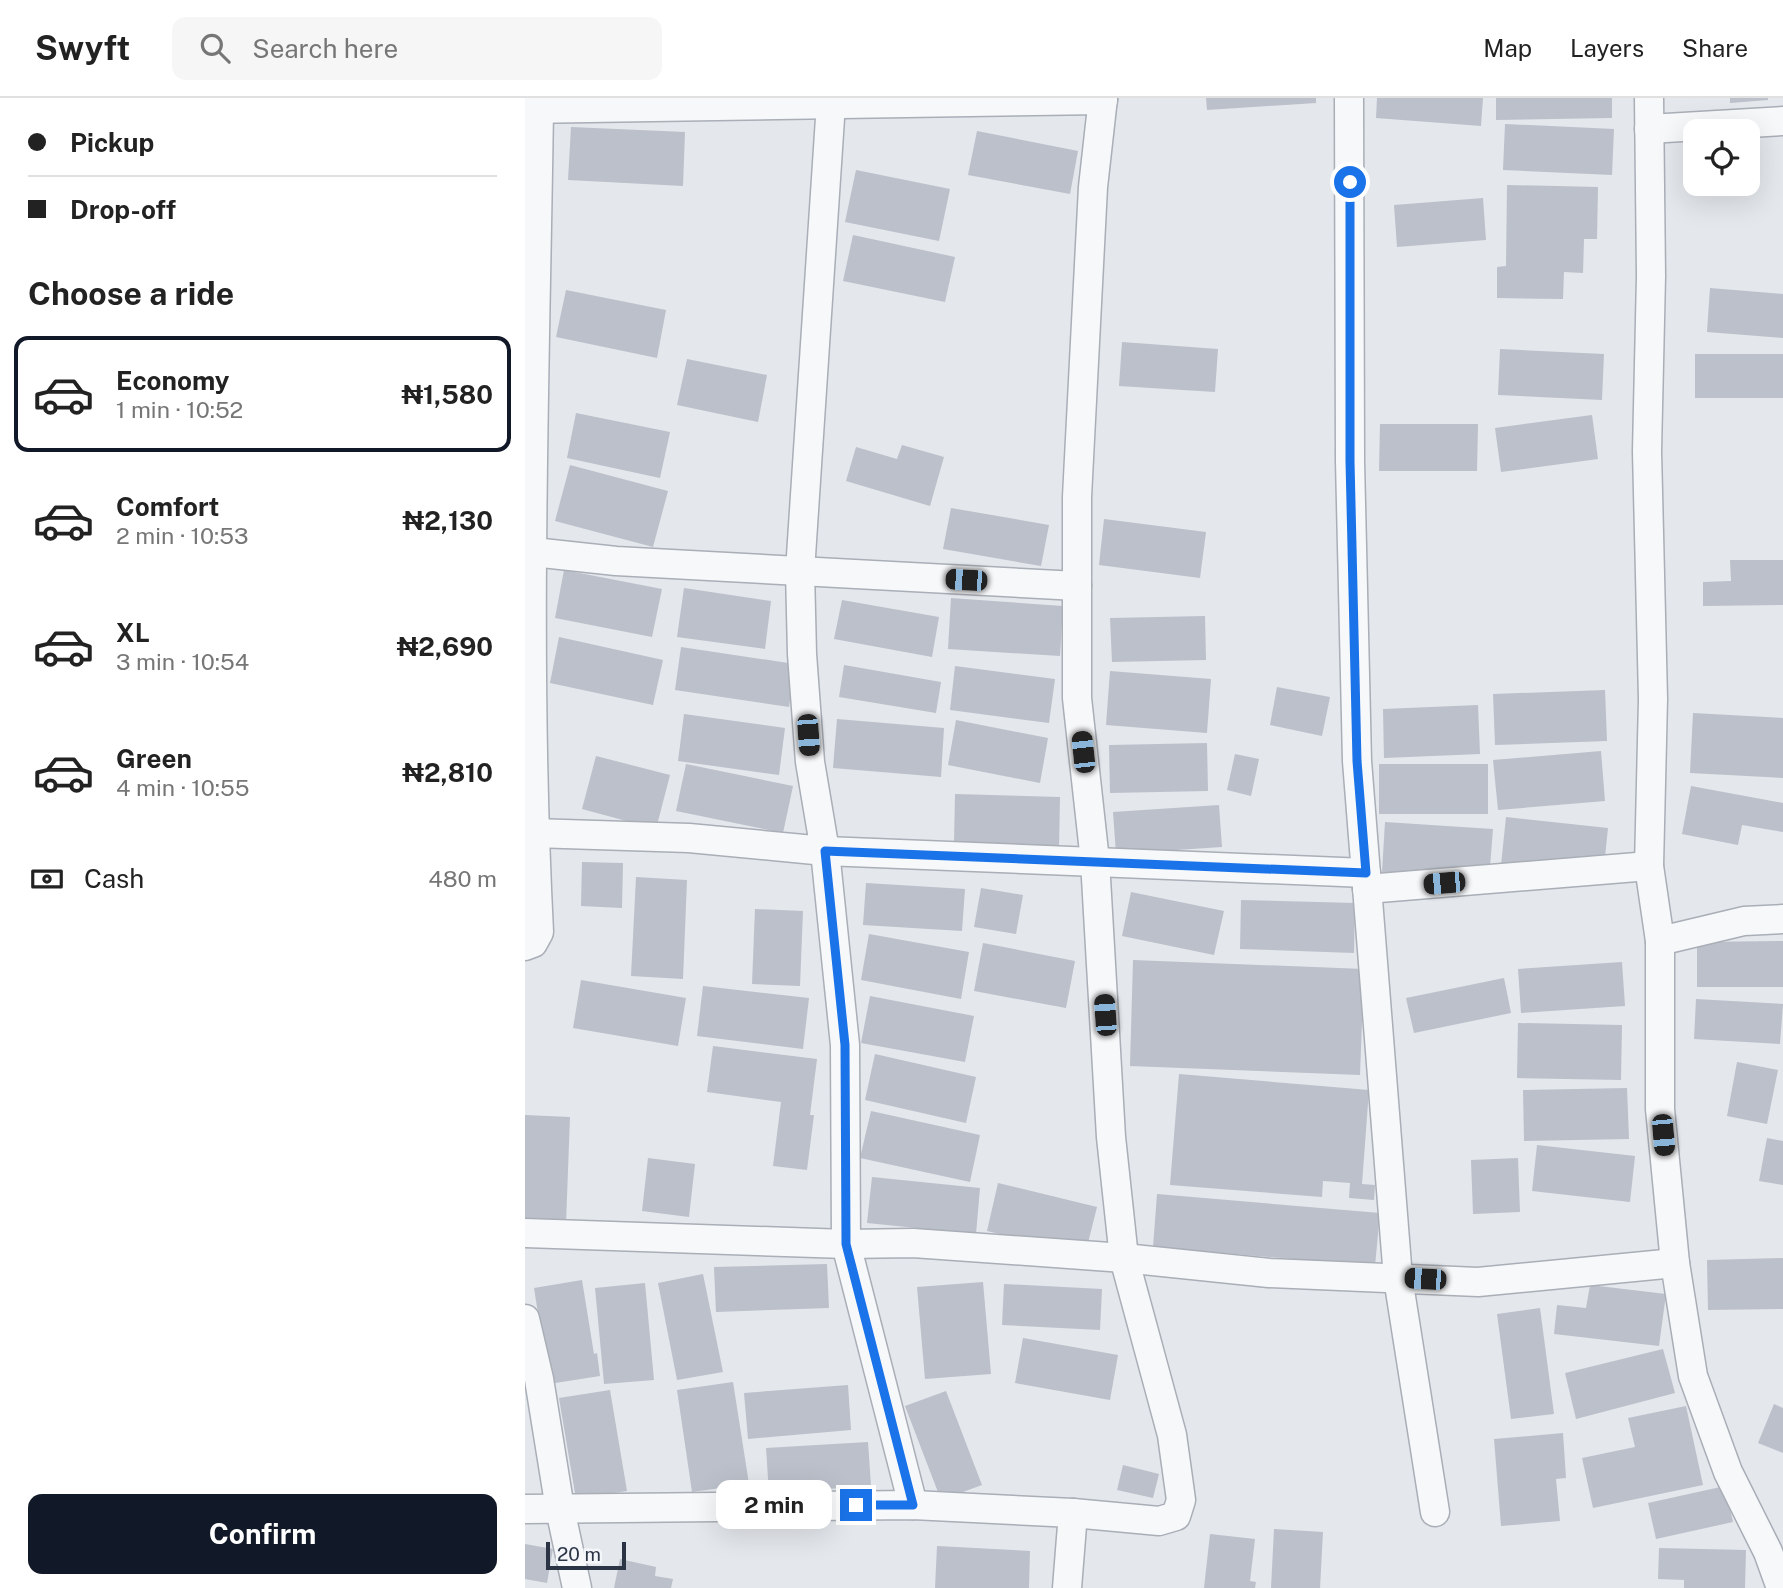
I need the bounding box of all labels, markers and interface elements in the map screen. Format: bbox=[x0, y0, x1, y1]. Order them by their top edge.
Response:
search box bbox=[172, 17, 662, 80]
text: Swyft bbox=[35, 29, 130, 67]
icon: search bbox=[196, 29, 234, 67]
text: Search here bbox=[252, 33, 398, 64]
text: Map bbox=[1483, 34, 1532, 62]
text: Layers bbox=[1570, 34, 1644, 62]
text: Share bbox=[1682, 34, 1748, 62]
map controls bbox=[1683, 119, 1760, 196]
button: locate bbox=[1683, 119, 1760, 196]
text: Pickup bbox=[70, 127, 154, 158]
route start bbox=[1334, 166, 1366, 198]
text: Drop-off bbox=[70, 194, 176, 225]
text: Choose a ride bbox=[28, 275, 234, 312]
icon: car bbox=[32, 363, 95, 426]
text: Economy bbox=[116, 365, 229, 396]
text: ₦1,580 bbox=[401, 379, 493, 410]
text: 1 min · 10:52 bbox=[116, 396, 243, 423]
icon: car bbox=[32, 489, 95, 552]
text: Comfort bbox=[116, 491, 219, 522]
text: ₦2,130 bbox=[403, 505, 493, 536]
text: 2 min · 10:53 bbox=[116, 522, 248, 549]
car bbox=[945, 568, 988, 592]
icon: car bbox=[32, 615, 95, 678]
text: XL bbox=[116, 617, 150, 648]
text: ₦2,690 bbox=[397, 631, 493, 662]
text: 3 min · 10:54 bbox=[116, 648, 249, 675]
car bbox=[797, 713, 820, 757]
car bbox=[1071, 730, 1096, 774]
icon: car bbox=[32, 741, 95, 804]
text: Green bbox=[116, 743, 192, 774]
text: ₦2,810 bbox=[402, 757, 493, 788]
text: 4 min · 10:55 bbox=[116, 774, 249, 801]
icon: cash bbox=[28, 860, 66, 898]
text: Cash bbox=[84, 863, 144, 894]
text: 480 m bbox=[428, 865, 497, 892]
car bbox=[1423, 871, 1466, 895]
car bbox=[1094, 993, 1117, 1037]
car bbox=[1651, 1113, 1676, 1157]
car bbox=[1404, 1267, 1447, 1291]
callout: 2 min bbox=[716, 1480, 831, 1530]
route end bbox=[840, 1489, 872, 1521]
text: 2 min bbox=[744, 1491, 804, 1518]
button: Confirm bbox=[28, 1494, 497, 1574]
scale bar bbox=[546, 1539, 627, 1571]
text: 20 m bbox=[557, 1543, 601, 1565]

